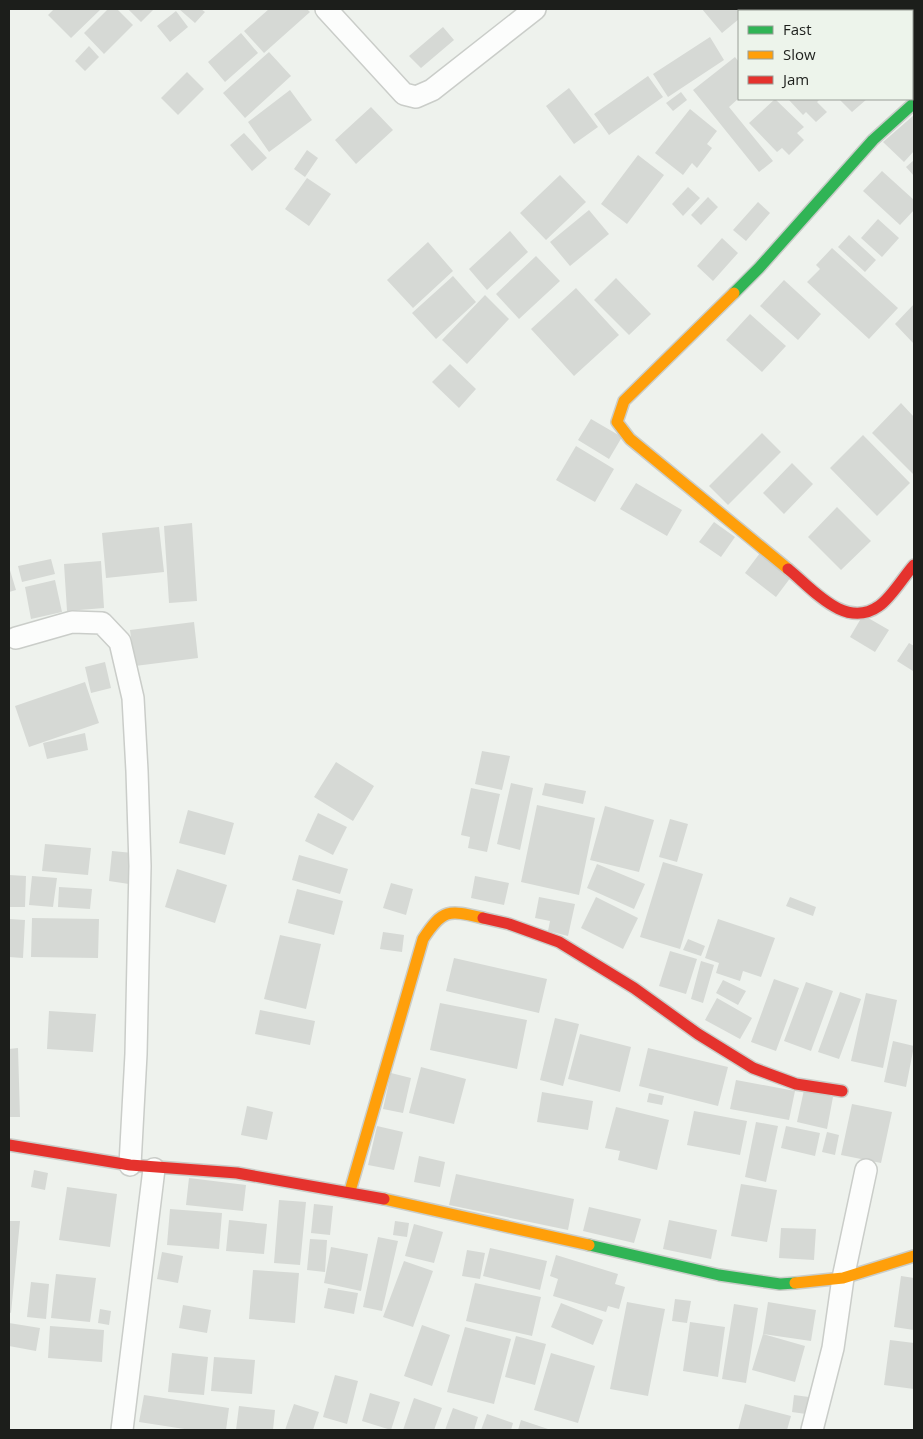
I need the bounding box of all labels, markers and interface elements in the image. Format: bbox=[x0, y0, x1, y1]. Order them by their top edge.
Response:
legend bbox=[738, 10, 913, 100]
text: Fast bbox=[783, 19, 812, 39]
text: Slow bbox=[783, 44, 816, 64]
text: Jam bbox=[781, 69, 809, 89]

